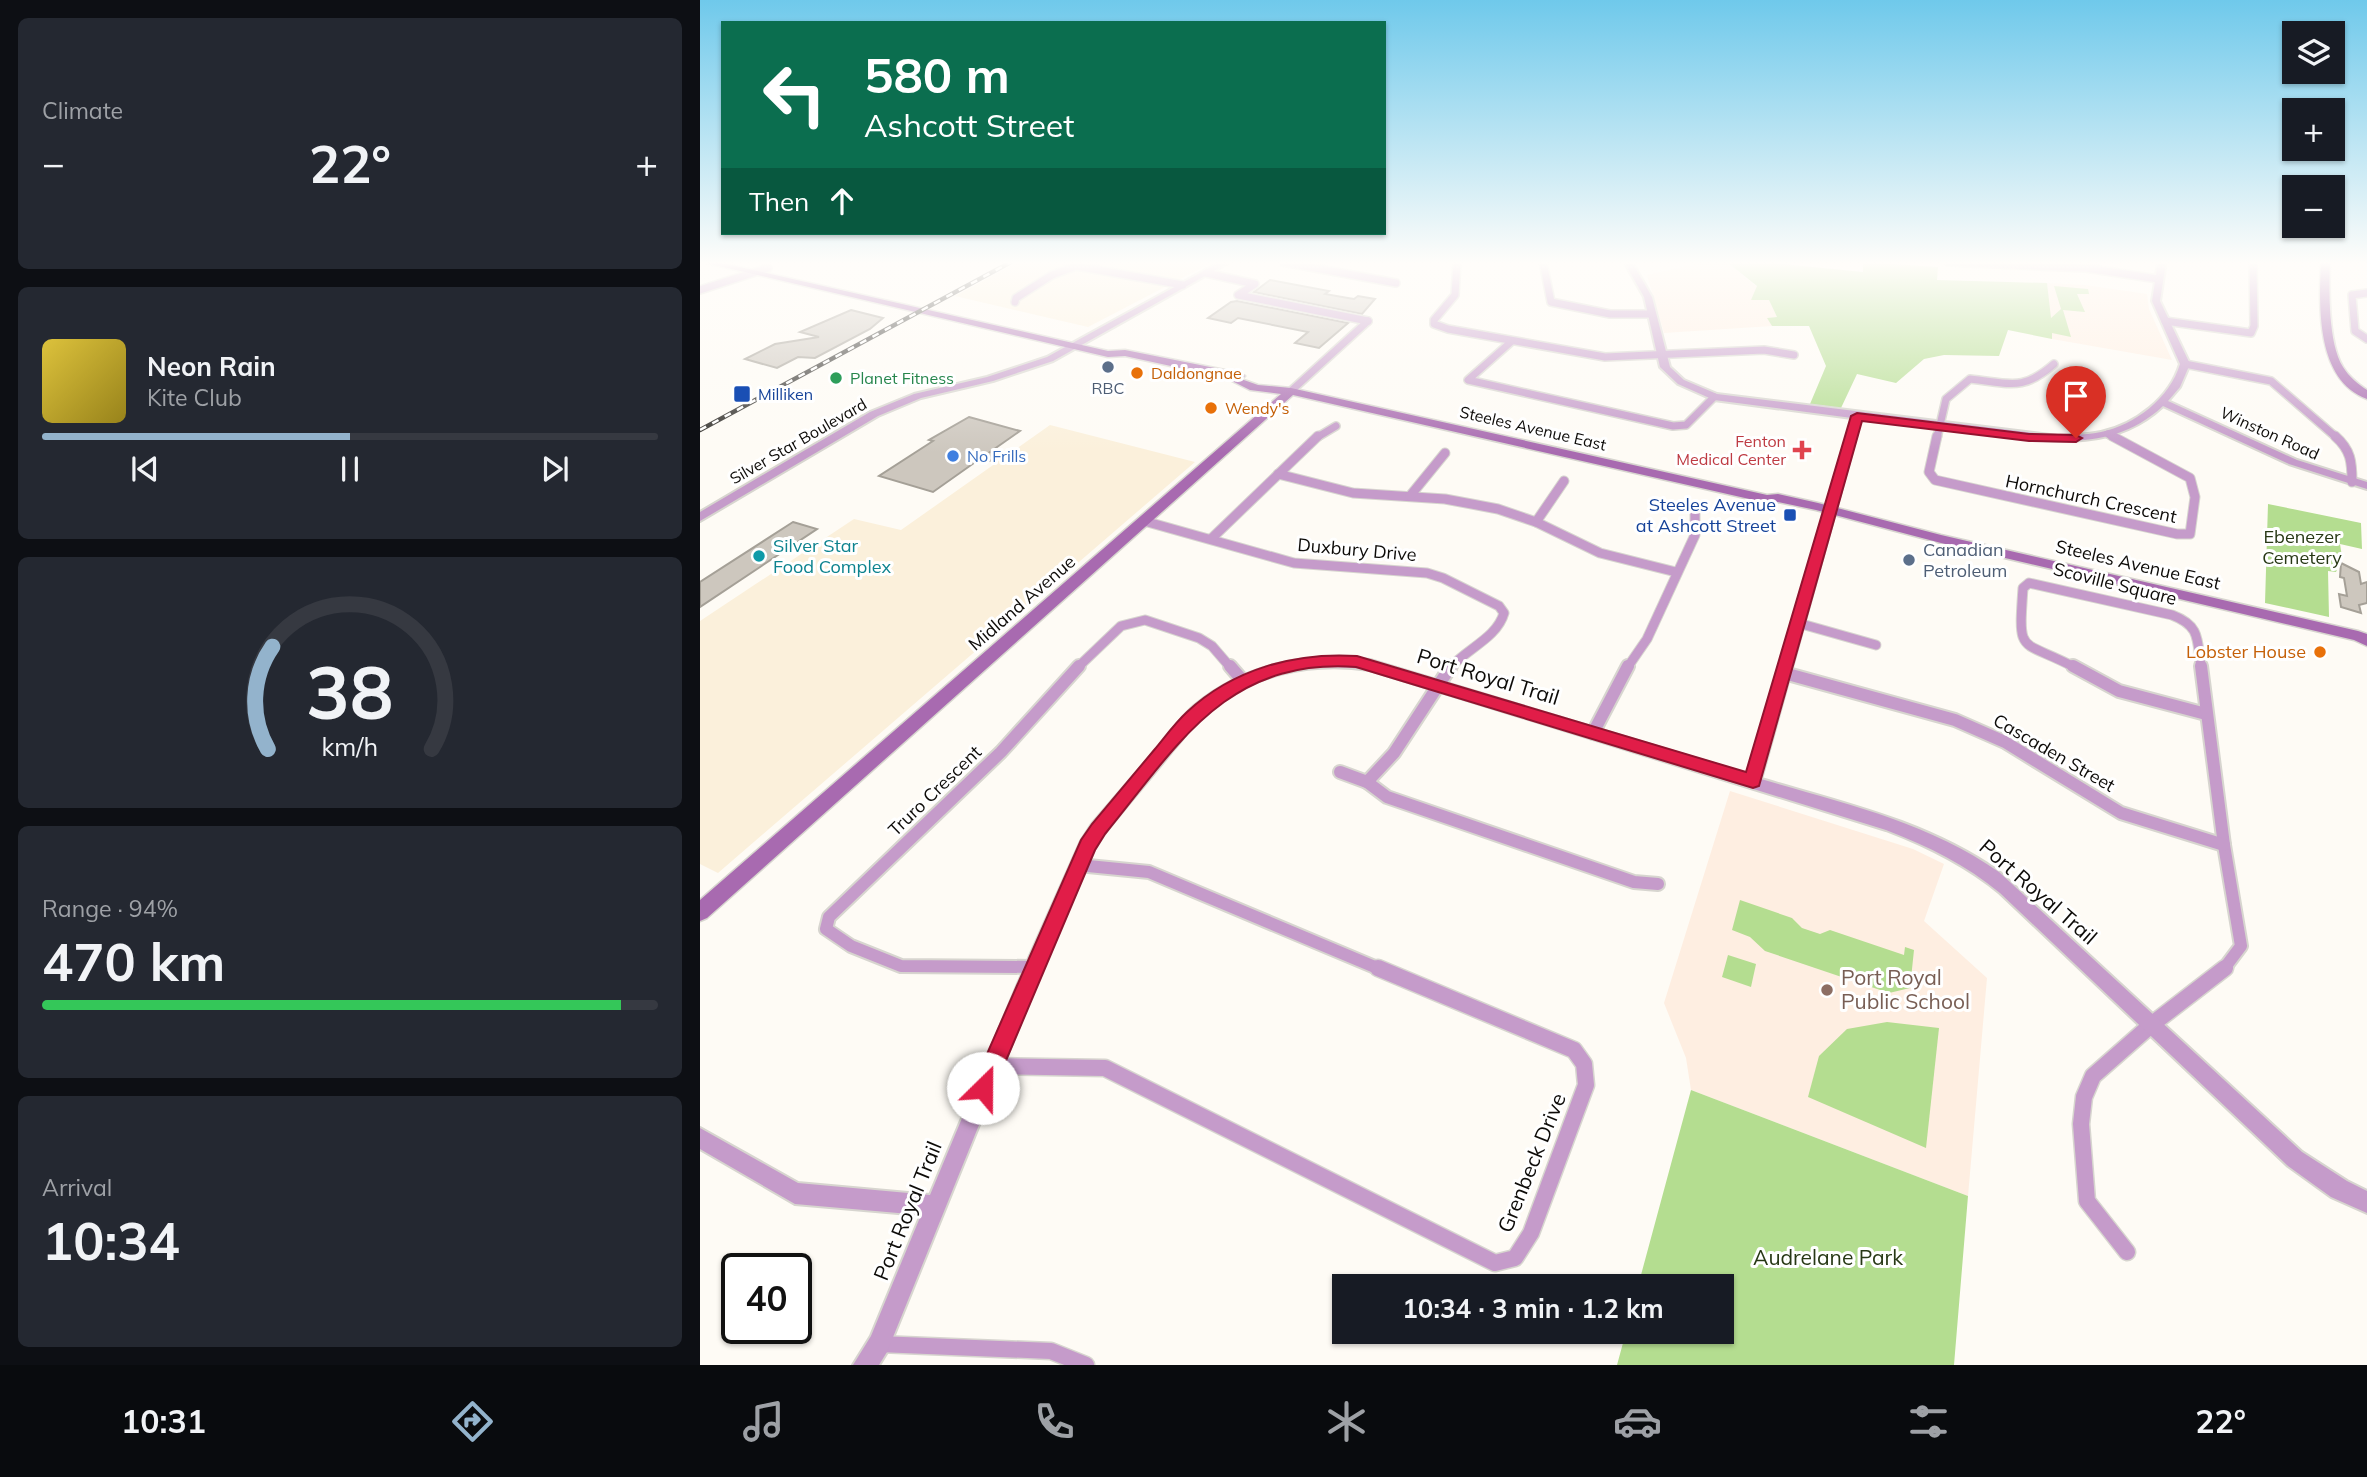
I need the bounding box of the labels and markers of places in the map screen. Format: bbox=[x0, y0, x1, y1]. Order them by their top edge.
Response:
marker: RBC bbox=[1100, 359, 1116, 375]
place label: Daldongnae bbox=[1151, 363, 1242, 383]
marker: Daldongnae bbox=[1129, 365, 1145, 381]
pin bbox=[2046, 366, 2106, 438]
place label: Planet Fitness bbox=[850, 368, 954, 388]
marker: Planet Fitness bbox=[828, 370, 844, 386]
place label: RBC bbox=[1092, 378, 1124, 398]
marker: Milliken bbox=[732, 384, 752, 404]
place label: Milliken bbox=[758, 384, 813, 404]
place label: Wendy's bbox=[1225, 398, 1290, 418]
marker: Wendy's bbox=[1203, 400, 1219, 416]
place label: Fenton Medical Center bbox=[1676, 431, 1786, 469]
marker: Fenton Medical Center bbox=[1792, 440, 1812, 460]
place label: No Frills bbox=[967, 446, 1026, 466]
marker: No Frills bbox=[945, 448, 961, 464]
place label: Steeles Avenue at Ashcott Street bbox=[1636, 493, 1776, 537]
marker: Steeles Avenue at Ashcott Street bbox=[1782, 507, 1798, 523]
place label: Silver Star Food Complex bbox=[773, 534, 891, 578]
place label: Canadian Petroleum bbox=[1923, 538, 2007, 582]
marker: Silver Star Food Complex bbox=[751, 548, 767, 564]
marker: Canadian Petroleum bbox=[1901, 552, 1917, 568]
place label: Lobster House bbox=[2186, 640, 2306, 663]
marker: Lobster House bbox=[2312, 644, 2328, 660]
place label: Port Royal Public School bbox=[1841, 964, 1970, 1014]
marker: Port Royal Public School bbox=[1819, 982, 1835, 998]

